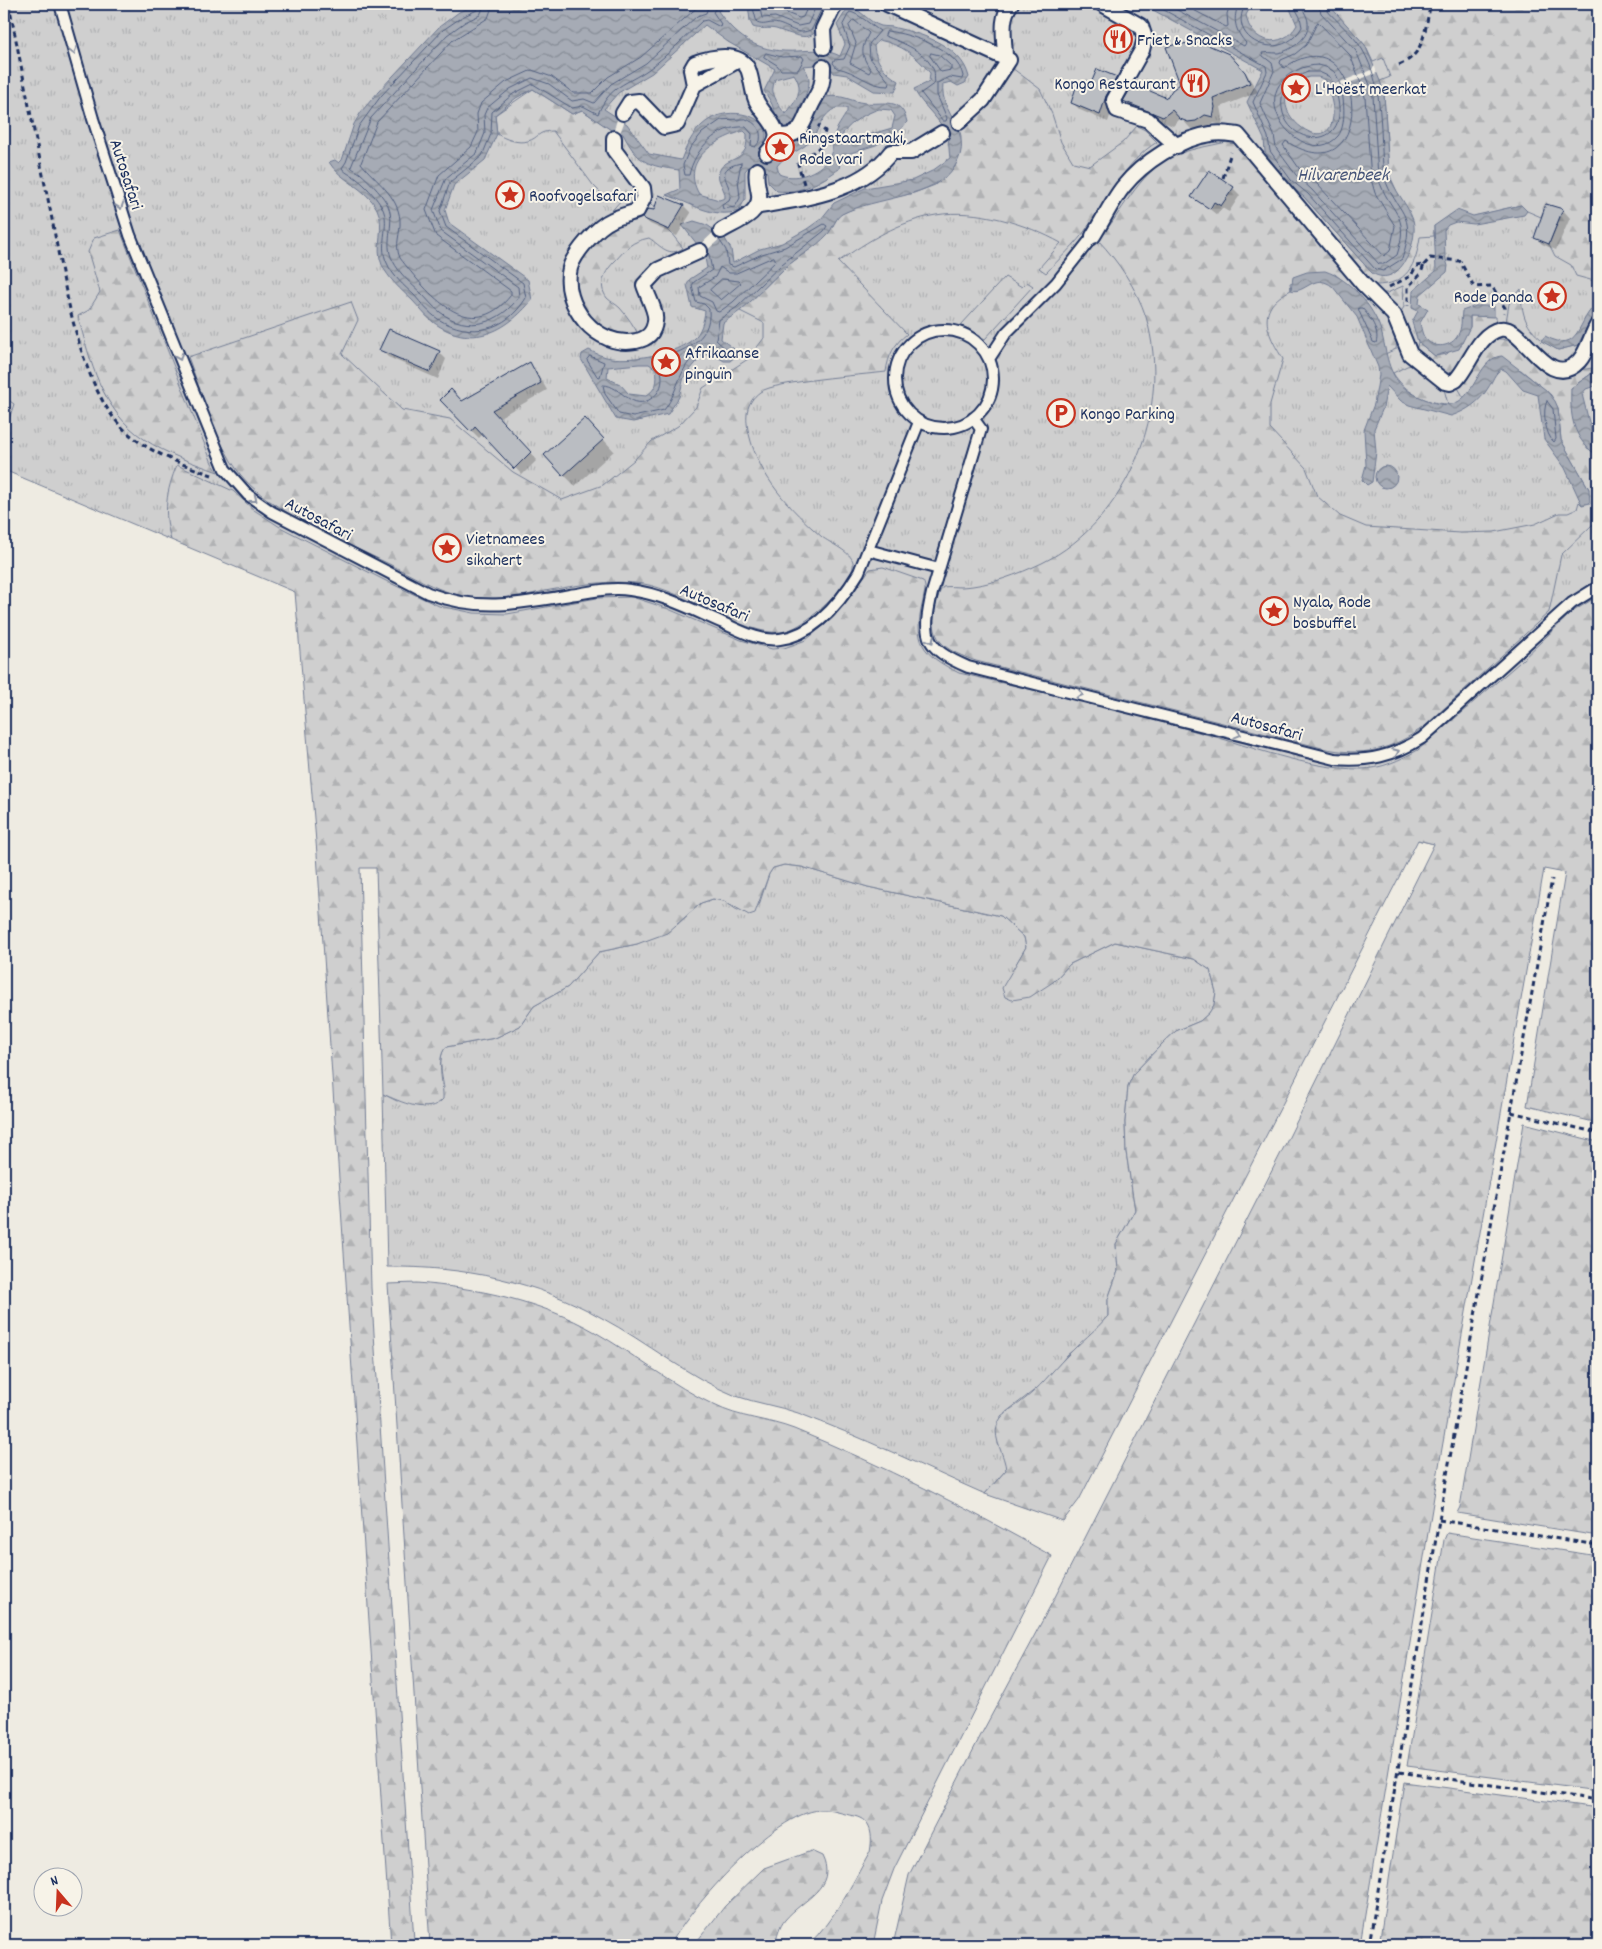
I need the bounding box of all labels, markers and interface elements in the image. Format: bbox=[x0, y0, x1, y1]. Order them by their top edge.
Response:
restaurant icon: Friet & Snacks bbox=[1103, 24, 1133, 54]
place label: Friet & Snacks bbox=[1137, 29, 1233, 54]
one-way arrow bbox=[68, 46, 78, 54]
restaurant icon: Kongo Restaurant bbox=[1180, 68, 1210, 98]
place label: Kongo Restaurant bbox=[1054, 73, 1176, 98]
place icon: L'Hoëst meerkat bbox=[1281, 73, 1311, 103]
place label: L'Hoëst meerkat bbox=[1315, 78, 1427, 103]
place label: Ringstaartmaki, Rode vari bbox=[799, 127, 907, 173]
place icon: Ringstaartmaki, Rode vari bbox=[765, 132, 795, 162]
street label: Autosafari bbox=[101, 136, 148, 213]
water label: Hilvarenbeek bbox=[1297, 163, 1391, 190]
place icon: Roofvogelsafari bbox=[495, 180, 525, 210]
place label: Roofvogelsafari bbox=[529, 185, 637, 210]
one-way arrow bbox=[114, 201, 124, 210]
place icon: Rode panda bbox=[1537, 281, 1567, 311]
place label: Rode panda bbox=[1454, 286, 1534, 311]
place label: Afrikaanse pinguïn bbox=[685, 342, 759, 388]
place icon: Afrikaanse pinguïn bbox=[651, 347, 681, 377]
one-way arrow bbox=[173, 353, 183, 361]
parking icon: Kongo Parking bbox=[1046, 398, 1076, 428]
place label: Kongo Parking bbox=[1080, 403, 1175, 428]
street label: Autosafari bbox=[280, 492, 356, 548]
one-way arrow bbox=[248, 494, 257, 502]
place label: Vietnamees sikahert bbox=[466, 528, 545, 574]
place icon: Vietnamees sikahert bbox=[432, 533, 462, 563]
street label: Autosafari bbox=[676, 579, 753, 630]
place label: Nyala, Rode bosbuffel bbox=[1293, 591, 1371, 637]
place icon: Nyala, Rode bosbuffel bbox=[1259, 596, 1289, 626]
one-way arrow bbox=[925, 635, 935, 644]
one-way arrow bbox=[1076, 688, 1084, 698]
street label: Autosafari bbox=[1228, 706, 1305, 749]
one-way arrow bbox=[1233, 728, 1242, 739]
one-way arrow bbox=[1391, 748, 1399, 758]
north arrow bbox=[32, 1866, 82, 1916]
text: N bbox=[48, 1871, 61, 1892]

